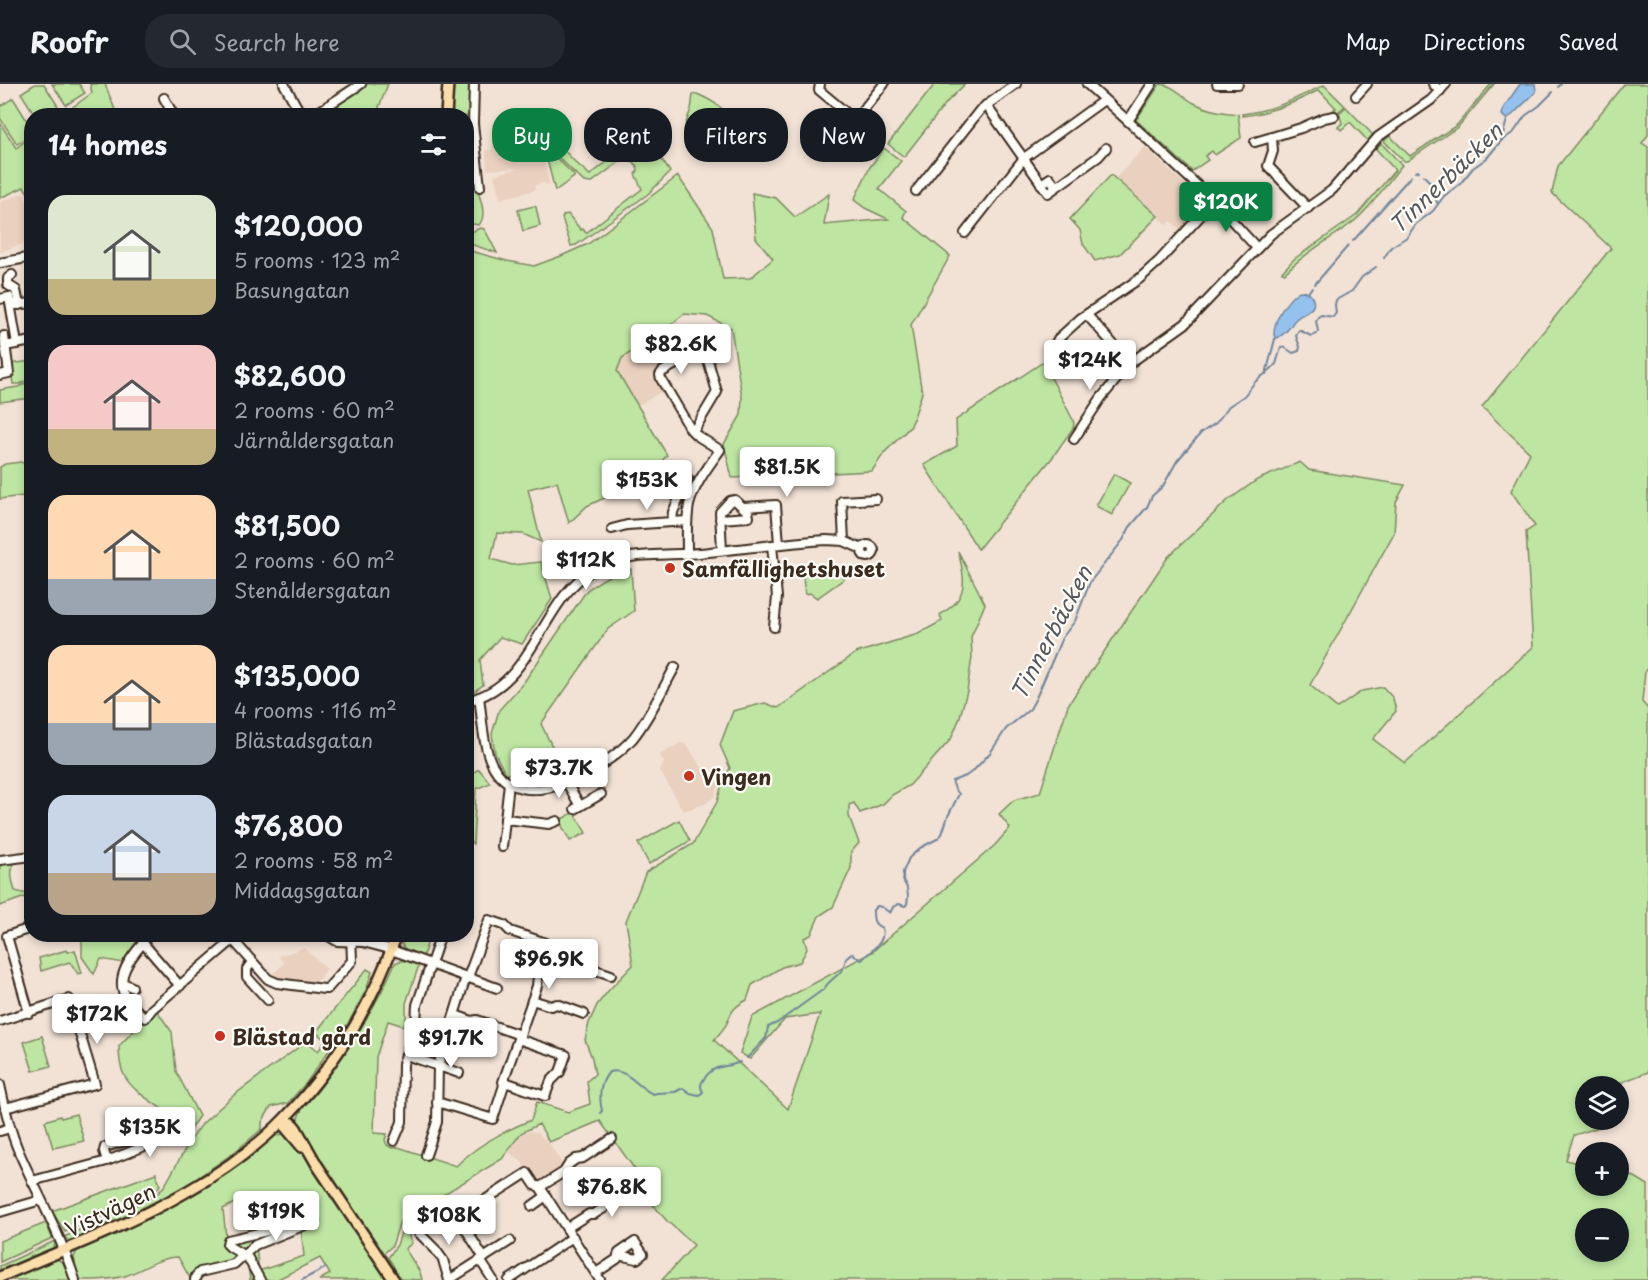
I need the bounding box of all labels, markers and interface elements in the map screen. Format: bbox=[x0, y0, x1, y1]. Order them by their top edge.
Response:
search box bbox=[145, 14, 565, 68]
text: Roofr bbox=[30, 20, 109, 63]
icon: search bbox=[166, 25, 199, 58]
text: Search here bbox=[214, 25, 339, 58]
text: Map bbox=[1345, 25, 1390, 57]
text: Directions bbox=[1423, 25, 1525, 57]
text: Saved bbox=[1558, 25, 1618, 57]
chip: Buy bbox=[492, 108, 572, 162]
chip: Rent bbox=[584, 108, 672, 162]
chip: Filters bbox=[684, 108, 788, 162]
chip: New bbox=[800, 108, 886, 162]
water label: Tinnerbäcken bbox=[1381, 113, 1511, 240]
text: 14 homes bbox=[48, 125, 167, 164]
icon: filters bbox=[417, 128, 450, 161]
pin: $120K bbox=[1184, 182, 1268, 233]
text: $120K bbox=[1193, 186, 1259, 216]
text: $120,000 bbox=[234, 206, 363, 245]
icon: home bbox=[96, 219, 168, 291]
text: 5 rooms · 123 m² bbox=[234, 245, 400, 275]
text: Basungatan bbox=[234, 275, 350, 305]
pin: $82.6K bbox=[632, 324, 730, 375]
text: $82.6K bbox=[645, 328, 717, 358]
pin: $124K bbox=[1048, 340, 1132, 391]
text: $124K bbox=[1058, 344, 1122, 374]
text: $82,600 bbox=[234, 356, 346, 395]
icon: home bbox=[96, 369, 168, 441]
text: 2 rooms · 60 m² bbox=[234, 395, 395, 425]
text: Järnåldersgatan bbox=[234, 425, 394, 455]
pin: $81.5K bbox=[738, 447, 836, 498]
text: $81.5K bbox=[754, 451, 820, 481]
pin: $153K bbox=[605, 460, 689, 511]
text: $153K bbox=[616, 464, 678, 494]
text: $81,500 bbox=[234, 506, 340, 545]
icon: home bbox=[96, 519, 168, 591]
pin: $112K bbox=[544, 540, 628, 591]
text: $112K bbox=[556, 544, 616, 574]
text: 2 rooms · 60 m² bbox=[234, 545, 395, 575]
place label: Samfällighetshuset bbox=[682, 552, 885, 584]
water label: Tinnerbäcken bbox=[1001, 558, 1100, 705]
marker: Samfällighetshuset bbox=[663, 561, 677, 575]
text: Stenåldersgatan bbox=[234, 575, 391, 605]
text: $135,000 bbox=[234, 656, 360, 695]
icon: home bbox=[96, 669, 168, 741]
text: 4 rooms · 116 m² bbox=[234, 695, 397, 725]
text: Blästadsgatan bbox=[234, 725, 373, 755]
pin: $73.7K bbox=[510, 748, 608, 799]
text: $73.7K bbox=[525, 752, 593, 782]
place label: Vingen bbox=[701, 760, 771, 792]
marker: Vingen bbox=[682, 769, 696, 783]
text: $76,800 bbox=[234, 806, 343, 845]
icon: home bbox=[96, 819, 168, 891]
text: 2 rooms · 58 m² bbox=[234, 845, 393, 875]
text: Middagsgatan bbox=[234, 875, 370, 905]
pin: $96.9K bbox=[500, 939, 598, 990]
text: $96.9K bbox=[514, 943, 584, 973]
pin: $172K bbox=[55, 994, 139, 1045]
text: $172K bbox=[66, 998, 128, 1028]
pin: $91.7K bbox=[402, 1018, 500, 1069]
place label: Blästad gård bbox=[232, 1020, 371, 1052]
text: $91.7K bbox=[418, 1022, 484, 1052]
marker: Blästad gård bbox=[213, 1029, 227, 1043]
map controls bbox=[1575, 1076, 1629, 1262]
button: layers bbox=[1575, 1076, 1629, 1130]
pin: $135K bbox=[108, 1107, 192, 1158]
text: $135K bbox=[119, 1111, 181, 1141]
button: + bbox=[1575, 1142, 1629, 1196]
pin: $76.8K bbox=[563, 1167, 661, 1218]
text: $76.8K bbox=[577, 1171, 647, 1201]
street label: Vistvägen bbox=[59, 1174, 161, 1244]
pin: $119K bbox=[234, 1191, 318, 1242]
text: $119K bbox=[247, 1195, 305, 1225]
pin: $108K bbox=[407, 1195, 491, 1246]
text: $108K bbox=[417, 1199, 481, 1229]
button: − bbox=[1575, 1208, 1629, 1262]

